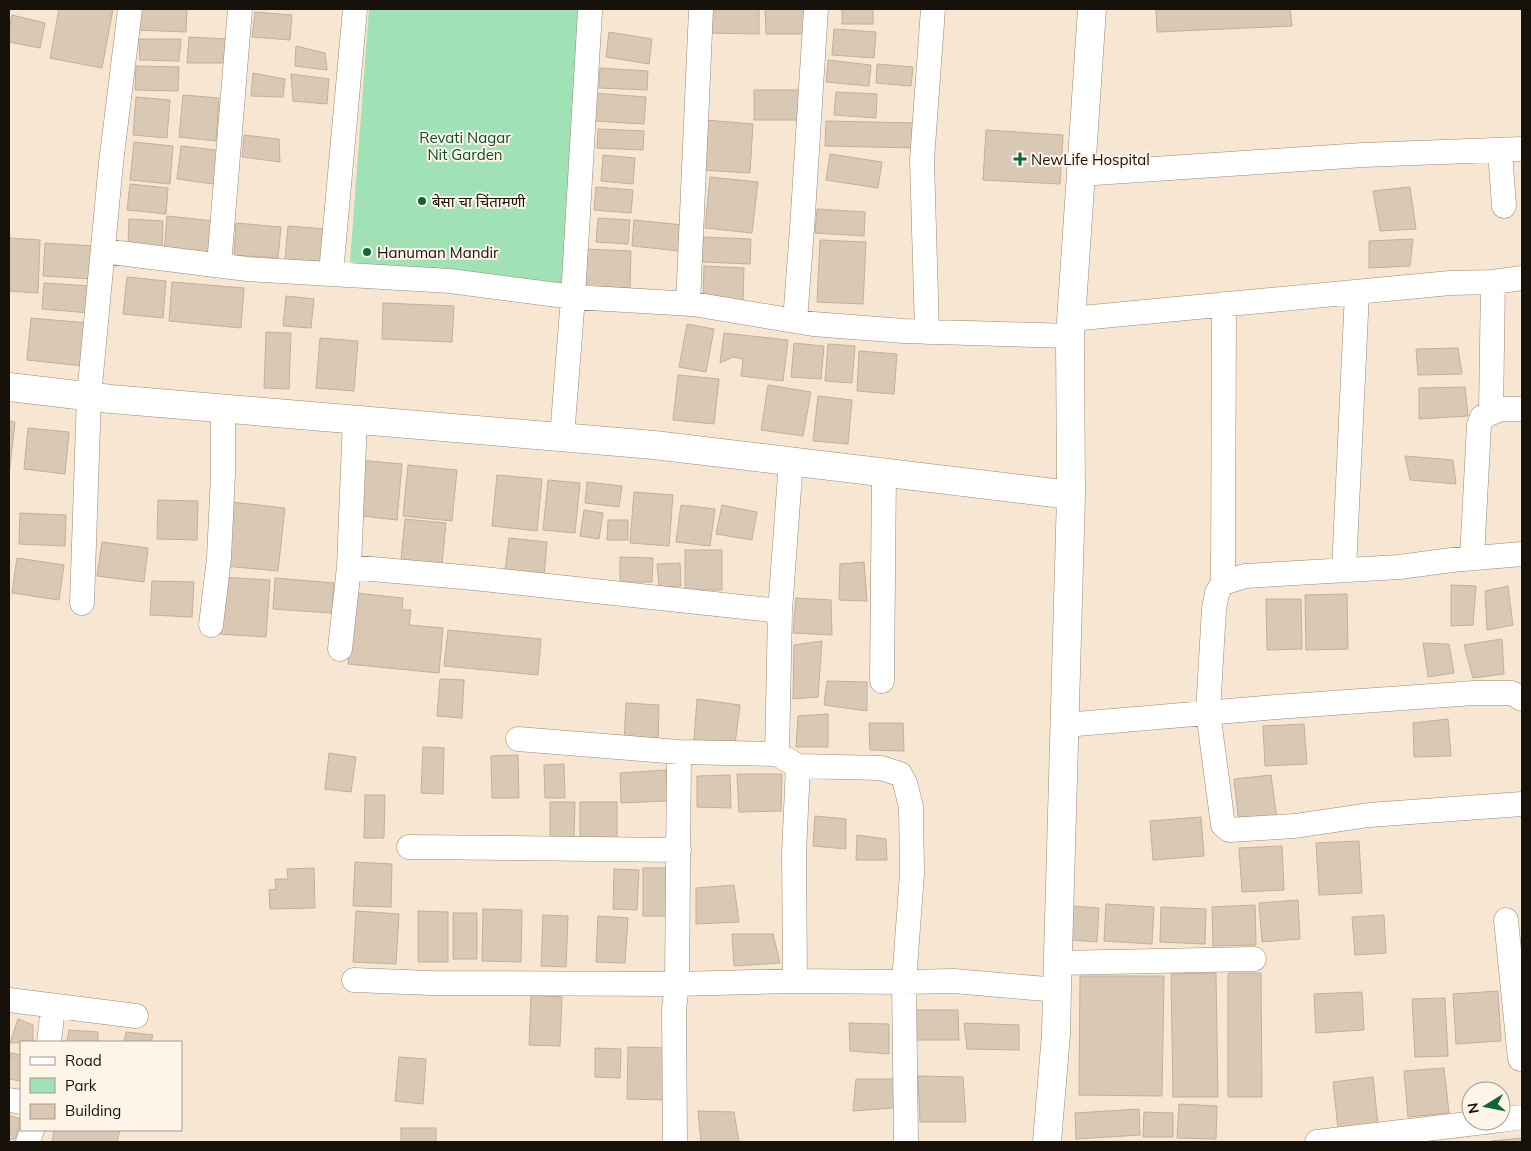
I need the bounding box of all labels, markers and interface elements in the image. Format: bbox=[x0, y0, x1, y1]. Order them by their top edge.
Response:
park label: Revati Nagar Nit Garden bbox=[419, 128, 511, 164]
place label: NewLife Hospital bbox=[1031, 150, 1150, 169]
marker: NewLife Hospital bbox=[1013, 152, 1027, 166]
place label: बेसा चा चिंतामणी bbox=[432, 192, 526, 211]
marker: बेसा चा चिंतामणी bbox=[416, 195, 428, 207]
place label: Hanuman Mandir bbox=[377, 243, 499, 262]
marker: Hanuman Mandir bbox=[361, 246, 373, 258]
legend bbox=[20, 1041, 182, 1131]
text: Road bbox=[65, 1051, 102, 1070]
text: Park bbox=[65, 1076, 97, 1095]
north arrow bbox=[1461, 1081, 1511, 1131]
text: Building bbox=[65, 1101, 121, 1120]
text: N bbox=[1463, 1101, 1483, 1115]

